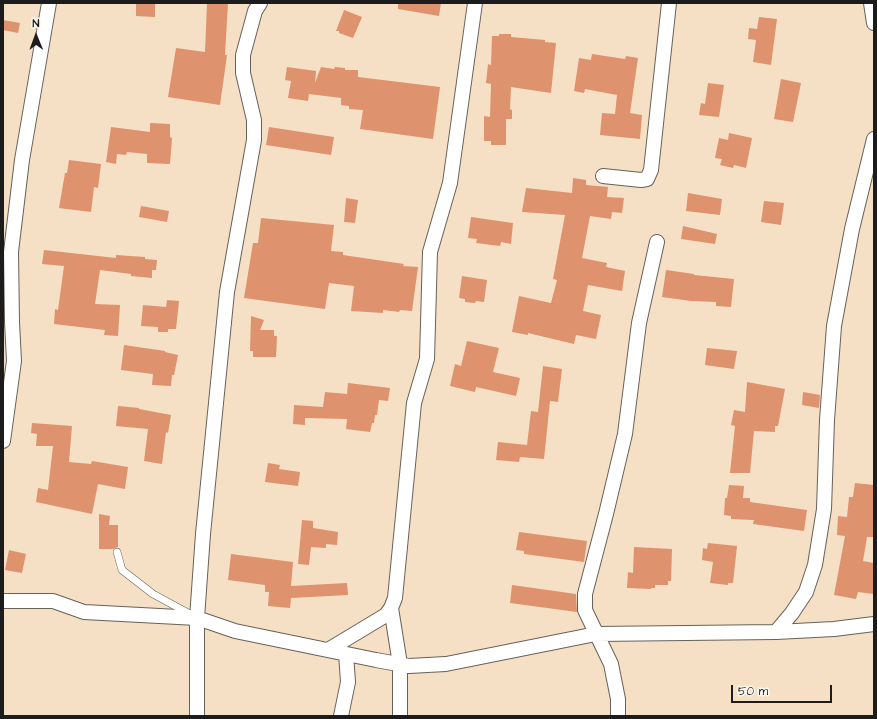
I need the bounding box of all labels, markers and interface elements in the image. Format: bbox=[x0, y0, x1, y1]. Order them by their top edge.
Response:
north arrow bbox=[16, 16, 56, 56]
text: N bbox=[32, 16, 39, 31]
scale bar bbox=[733, 677, 834, 703]
text: 50 m bbox=[738, 683, 768, 700]

